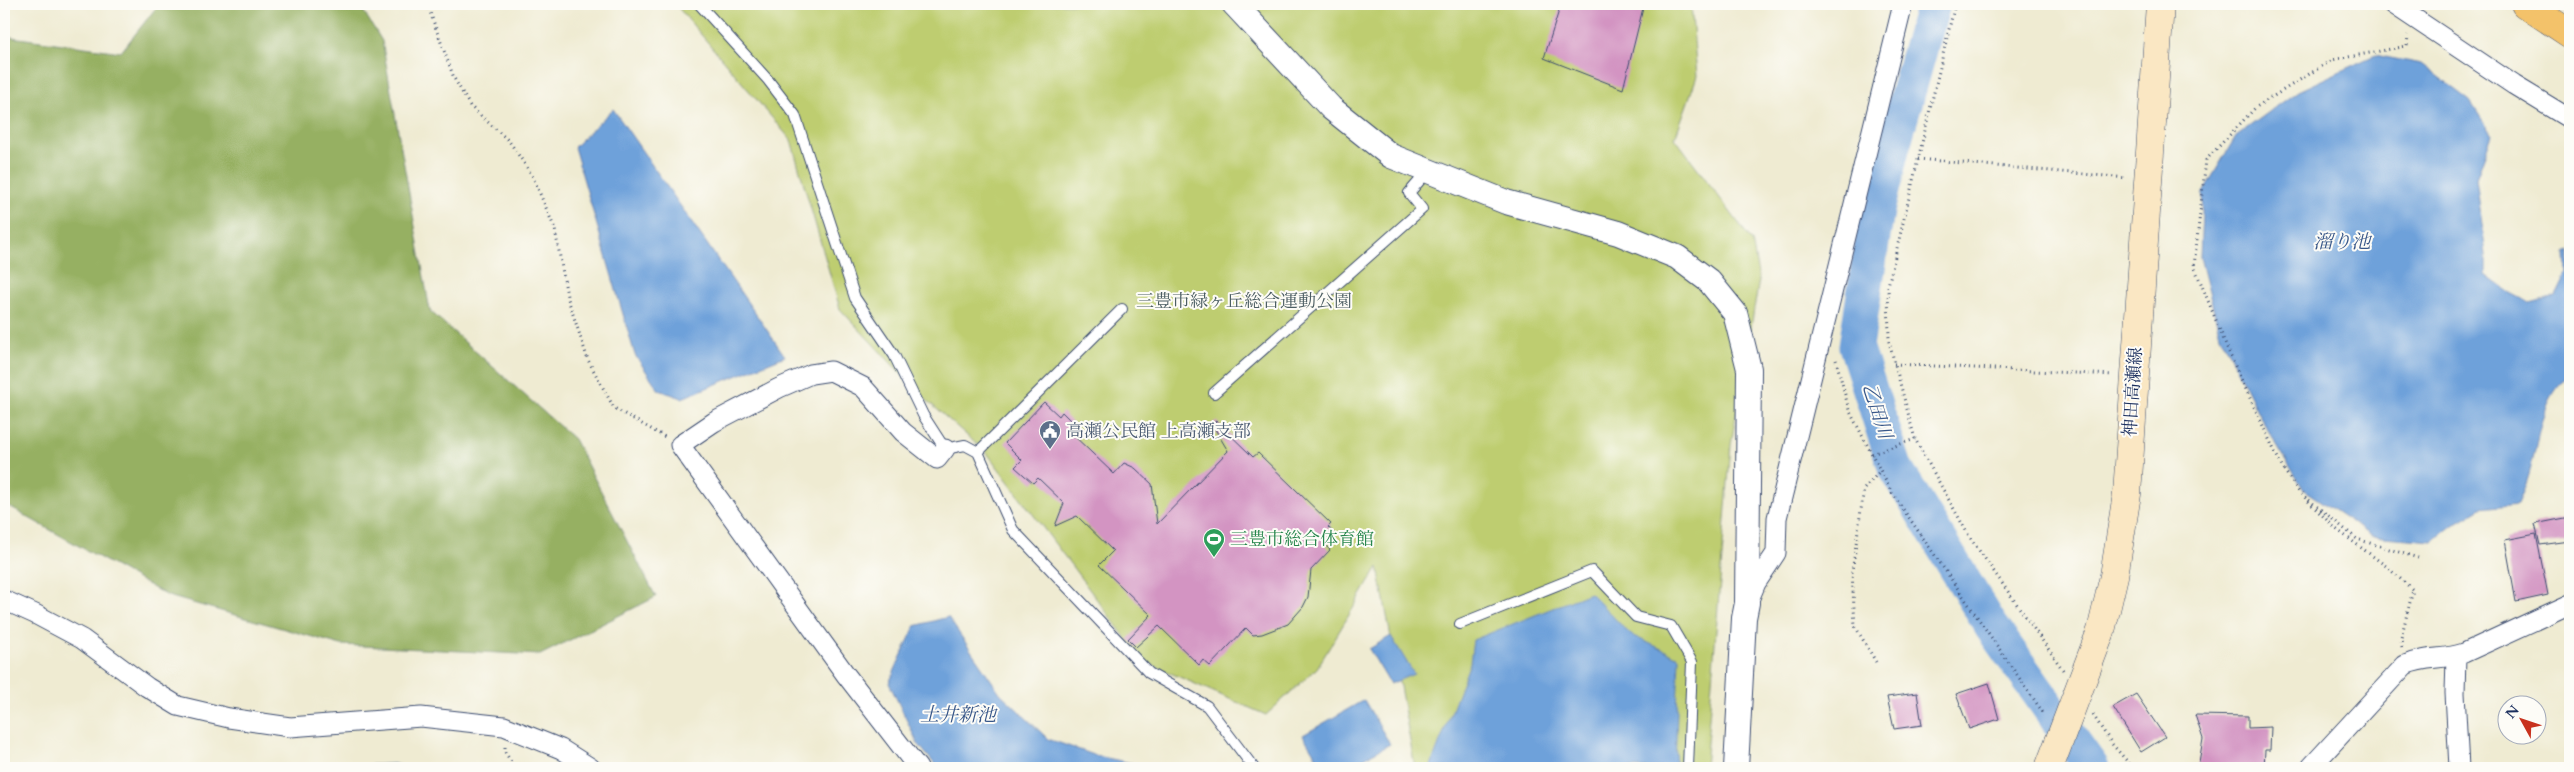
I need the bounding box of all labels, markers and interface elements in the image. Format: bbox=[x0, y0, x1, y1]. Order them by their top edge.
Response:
water label: 溜り池 bbox=[2313, 229, 2372, 255]
park label: 三豊市緑ヶ丘総合運動公園 bbox=[1136, 289, 1352, 314]
street label: 神田高瀬線 bbox=[2117, 346, 2149, 438]
water label: 乙田川 bbox=[1856, 380, 1899, 444]
public building icon: 高瀬公民館 上高瀬支部 bbox=[1038, 419, 1062, 450]
place label: 高瀬公民館 上高瀬支部 bbox=[1066, 419, 1251, 444]
sports icon: 三豊市総合体育館 bbox=[1202, 527, 1226, 558]
place label: 三豊市総合体育館 bbox=[1230, 527, 1374, 552]
north arrow bbox=[2496, 694, 2546, 744]
text: N bbox=[2501, 701, 2524, 723]
water label: 土井新池 bbox=[920, 702, 998, 728]

